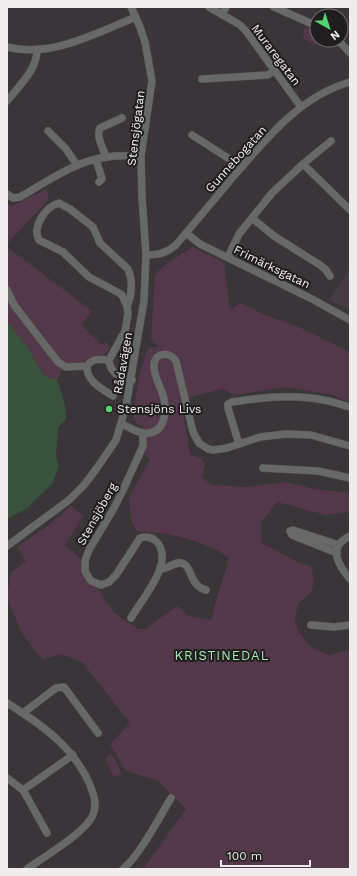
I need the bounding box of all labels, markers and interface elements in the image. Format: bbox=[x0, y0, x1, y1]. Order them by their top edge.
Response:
north arrow bbox=[309, 8, 349, 48]
street label: Muraregatan bbox=[248, 22, 304, 88]
text: N bbox=[328, 28, 342, 43]
street label: Stensjögatan bbox=[124, 89, 148, 167]
street label: Gunnebogatan bbox=[202, 123, 270, 195]
street label: Frimärksgatan bbox=[232, 242, 312, 292]
street label: Rådavägen bbox=[111, 331, 135, 395]
place label: Stensjöns Livs bbox=[117, 402, 201, 416]
marker: Stensjöns Livs bbox=[104, 404, 114, 414]
street label: Stensjöberg bbox=[74, 480, 120, 548]
district label: KRISTINEDAL bbox=[175, 648, 269, 663]
scale bar bbox=[221, 842, 310, 868]
text: 100 m bbox=[227, 849, 262, 863]

